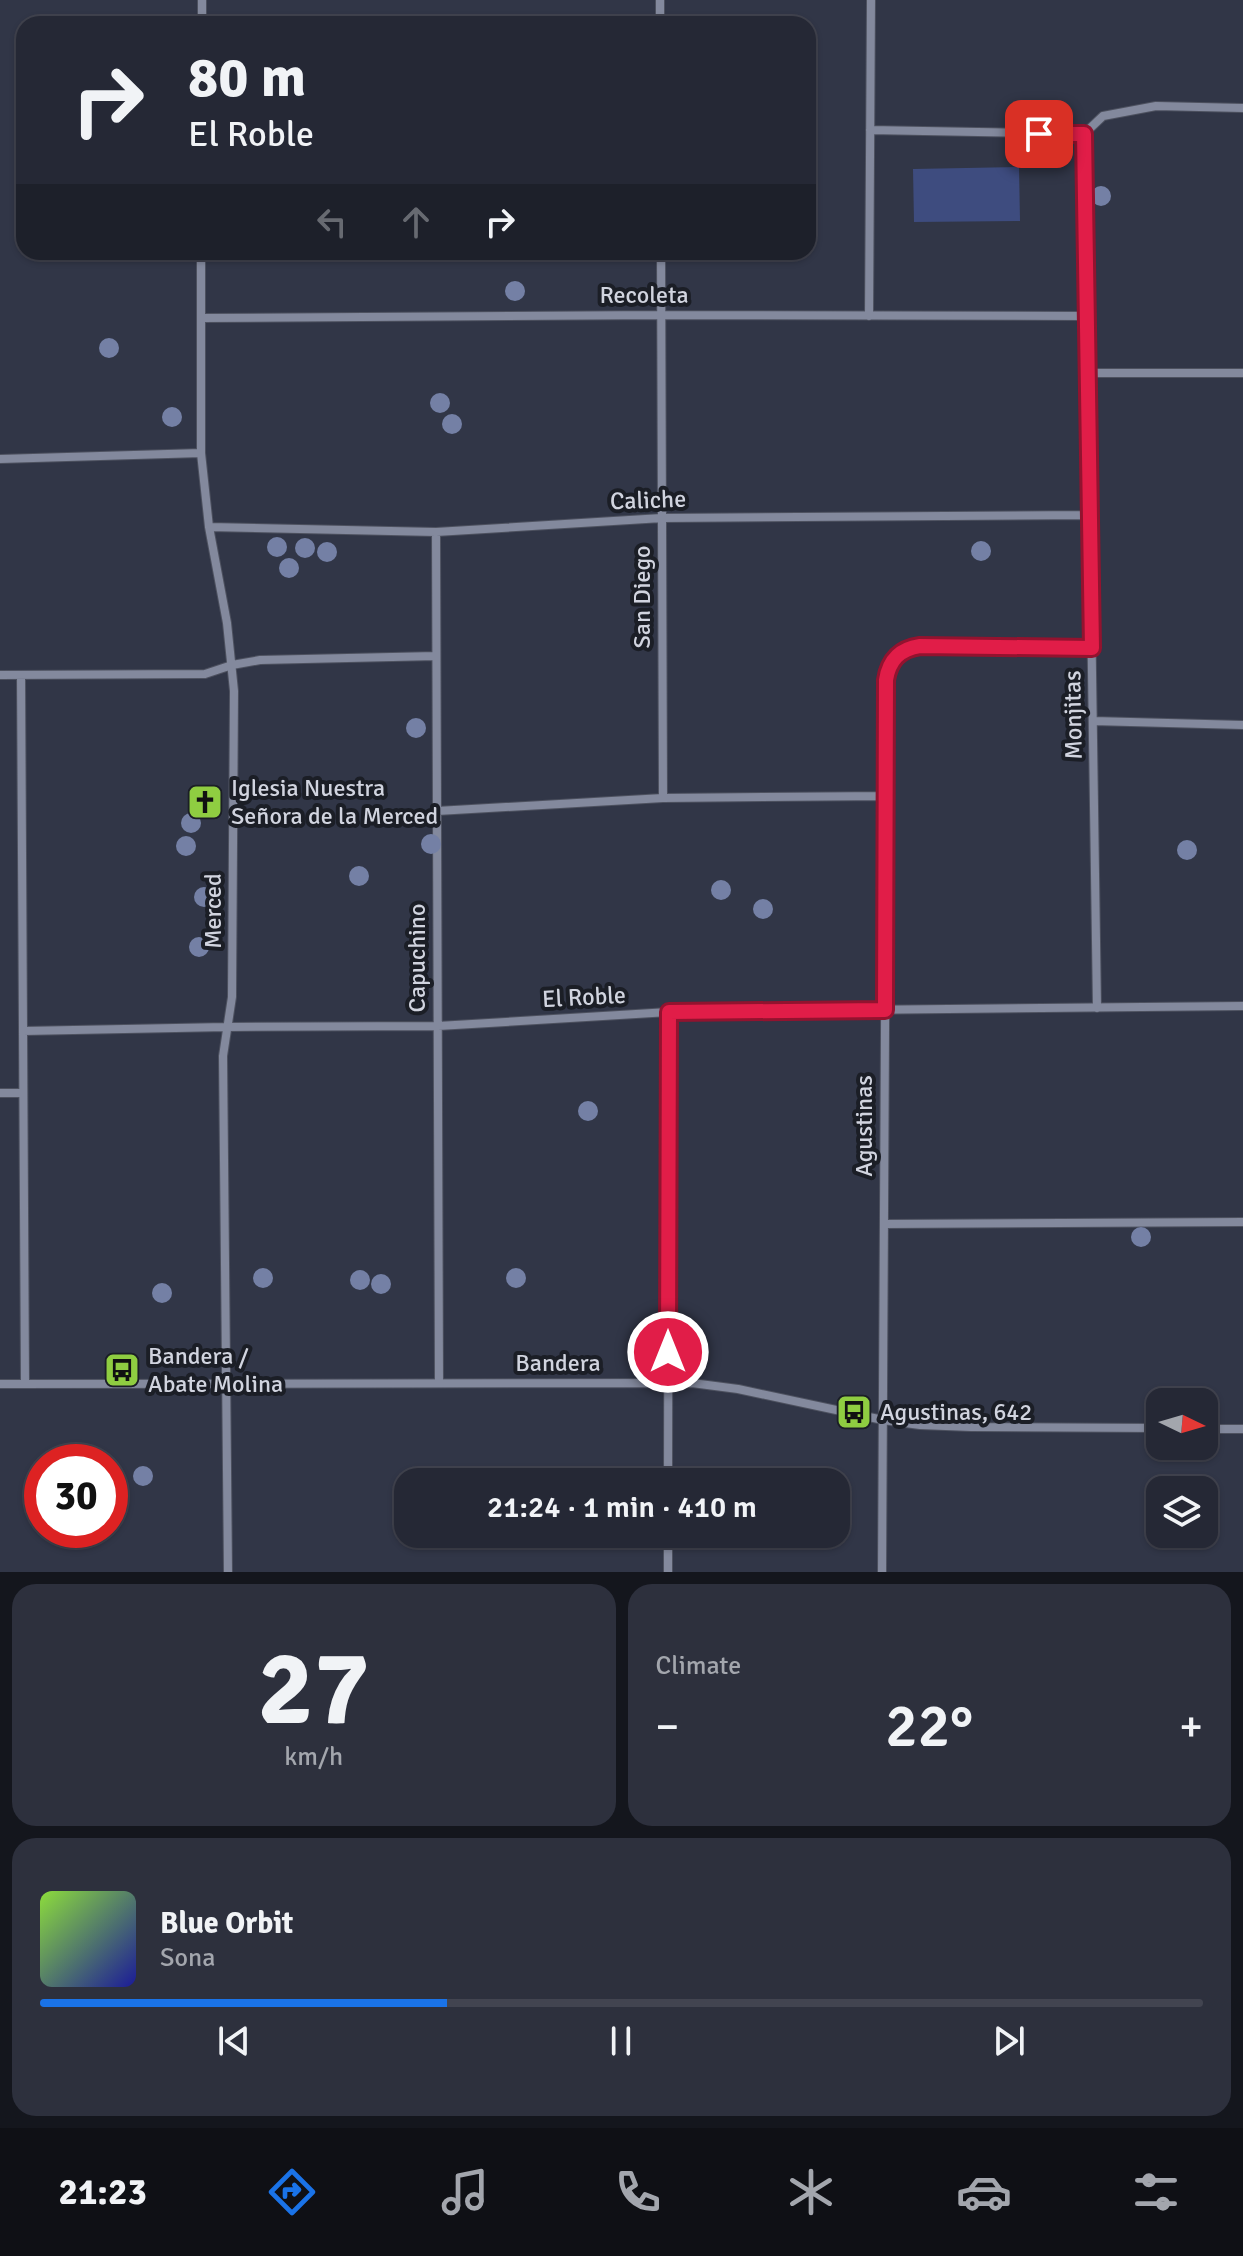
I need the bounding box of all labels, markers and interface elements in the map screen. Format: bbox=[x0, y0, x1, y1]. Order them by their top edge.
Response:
text: 80 m bbox=[188, 43, 306, 112]
icon: right bbox=[56, 48, 160, 152]
pin bbox=[1005, 100, 1073, 168]
text: El Roble bbox=[188, 112, 314, 157]
icon: arrive bbox=[1017, 112, 1061, 156]
icon: left bbox=[310, 200, 354, 244]
icon: ahead bbox=[394, 200, 438, 244]
icon: right bbox=[478, 200, 522, 244]
street label: Recoleta bbox=[599, 280, 689, 310]
street label: Caliche bbox=[609, 484, 687, 516]
street label: San Diego bbox=[627, 545, 657, 649]
street label: Monjitas bbox=[1057, 670, 1089, 760]
place label: Iglesia Nuestra Señora de la Merced bbox=[231, 773, 438, 831]
church icon: Iglesia Nuestra Señora de la Merced bbox=[186, 783, 224, 821]
street label: Merced bbox=[198, 873, 228, 949]
street label: Capuchino bbox=[402, 904, 432, 1012]
street label: El Roble bbox=[541, 980, 627, 1014]
street label: Agustinas bbox=[849, 1075, 879, 1177]
position arrow bbox=[626, 1310, 710, 1394]
place label: Bandera / Abate Molina bbox=[148, 1341, 283, 1399]
street label: Bandera bbox=[515, 1348, 601, 1378]
bus stop icon: Bandera / Abate Molina bbox=[103, 1351, 141, 1389]
north arrow bbox=[1146, 1388, 1218, 1460]
map controls bbox=[1146, 1388, 1218, 1548]
bus stop icon: Agustinas, 642 bbox=[835, 1393, 873, 1431]
place label: Agustinas, 642 bbox=[880, 1397, 1032, 1427]
speed limit sign: 30 bbox=[24, 1444, 128, 1548]
button: layers bbox=[1146, 1476, 1218, 1548]
text: 21:24 · 1 min · 410 m bbox=[487, 1489, 757, 1526]
text: 27 bbox=[258, 1625, 370, 1753]
text: Climate bbox=[656, 1650, 741, 1682]
text: 22° bbox=[885, 1690, 973, 1764]
text: − bbox=[656, 1700, 679, 1754]
text: + bbox=[1179, 1700, 1203, 1754]
text: km/h bbox=[284, 1741, 343, 1773]
text: Blue Orbit bbox=[160, 1905, 293, 1942]
text: Sona bbox=[160, 1942, 215, 1974]
icon: previous bbox=[212, 2019, 256, 2063]
icon: pause bbox=[599, 2019, 643, 2063]
icon: next bbox=[987, 2019, 1031, 2063]
icon: directions bbox=[264, 2164, 320, 2220]
icon: music bbox=[437, 2164, 493, 2220]
icon: phone bbox=[610, 2164, 666, 2220]
icon: climate bbox=[783, 2164, 839, 2220]
icon: car bbox=[956, 2164, 1012, 2220]
icon: filters bbox=[1128, 2164, 1184, 2220]
text: 21:23 bbox=[58, 2170, 147, 2215]

